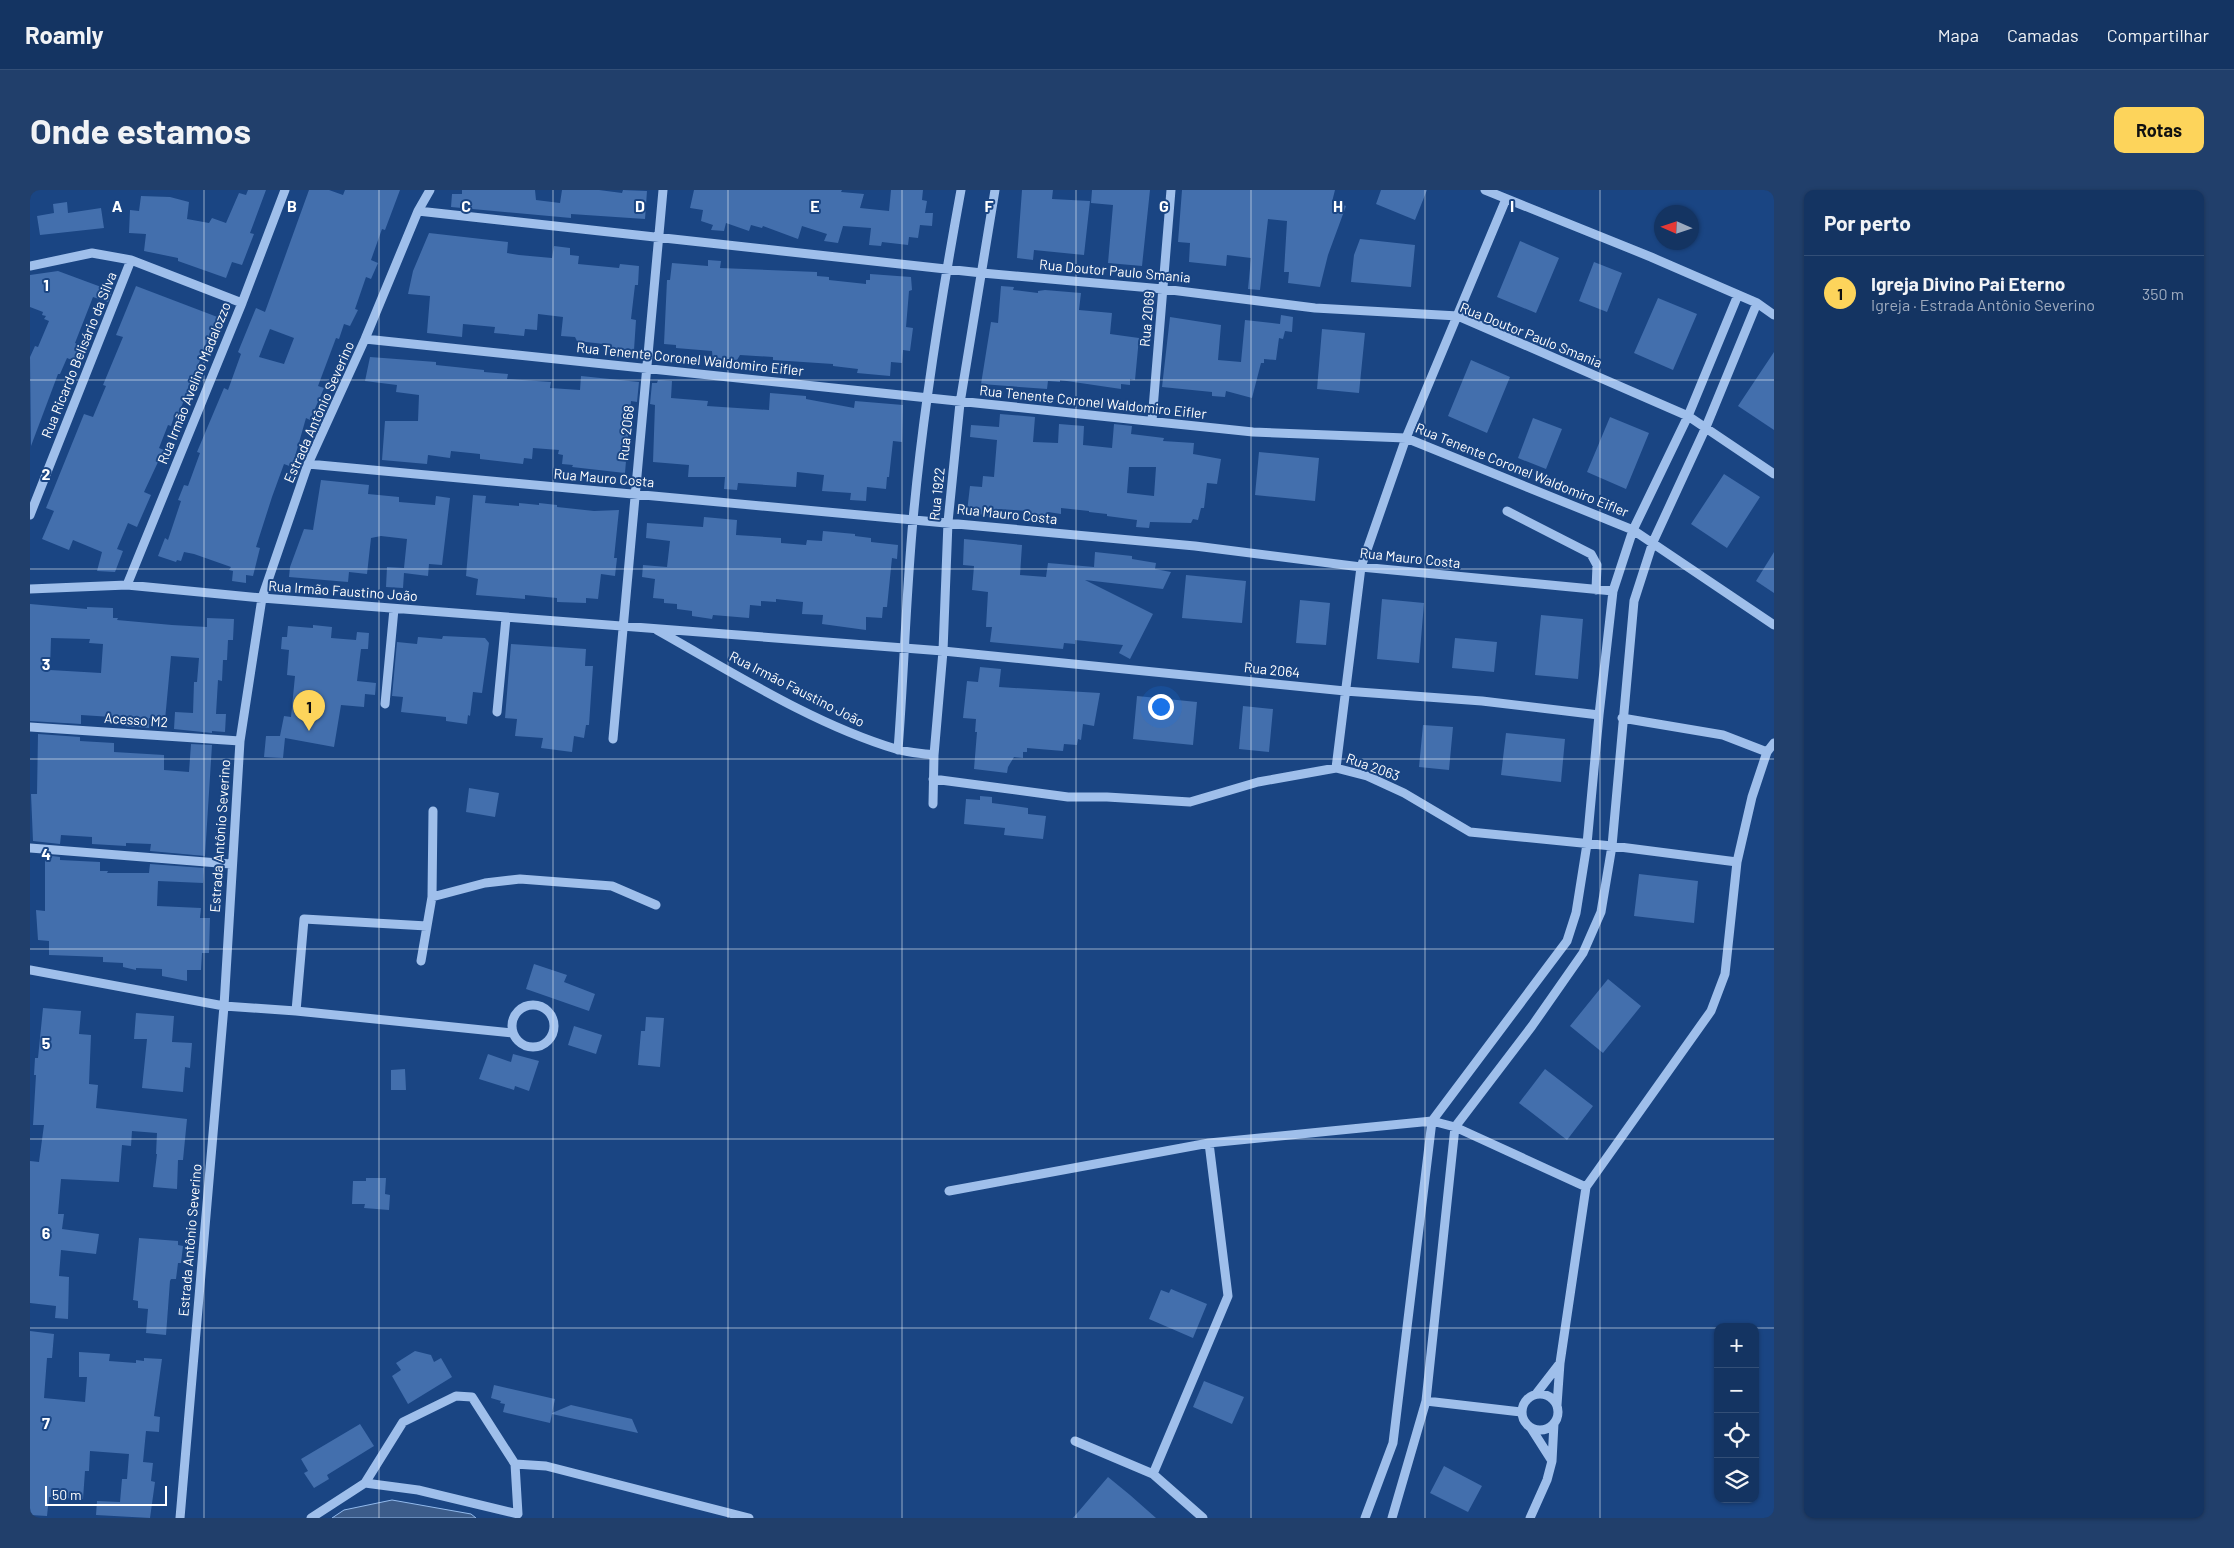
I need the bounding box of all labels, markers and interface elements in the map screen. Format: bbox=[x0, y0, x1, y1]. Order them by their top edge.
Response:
text: Roamly bbox=[25, 20, 104, 49]
text: Mapa bbox=[1938, 24, 1979, 46]
text: Camadas bbox=[2007, 24, 2079, 46]
text: Compartilhar bbox=[2107, 24, 2209, 46]
button: Rotas bbox=[2114, 107, 2204, 153]
text: Onde estamos bbox=[30, 109, 251, 151]
text: A bbox=[112, 196, 123, 215]
text: B bbox=[287, 196, 297, 215]
text: C bbox=[461, 196, 471, 215]
text: D bbox=[635, 196, 645, 215]
text: E bbox=[810, 196, 820, 215]
text: F bbox=[985, 196, 994, 215]
text: G bbox=[1159, 196, 1169, 215]
text: H bbox=[1333, 196, 1343, 215]
text: I bbox=[1510, 196, 1514, 215]
north arrow bbox=[1654, 205, 1699, 250]
text: Por perto bbox=[1824, 210, 1911, 235]
street label: Rua Doutor Paulo Smania bbox=[1039, 255, 1191, 286]
street label: Rua Ricardo Belisário da Silva bbox=[37, 269, 120, 440]
text: Igreja Divino Pai Eterno bbox=[1871, 272, 2065, 295]
text: 1 bbox=[43, 275, 49, 294]
text: 1 bbox=[1837, 284, 1843, 303]
text: 350 m bbox=[2142, 284, 2184, 303]
street label: Rua 2069 bbox=[1136, 290, 1157, 348]
text: Igreja · Estrada Antônio Severino bbox=[1871, 295, 2095, 314]
street label: Rua Doutor Paulo Smania bbox=[1458, 298, 1605, 371]
street label: Rua Irmão Avelino Madalozzo bbox=[153, 299, 234, 466]
street label: Estrada Antônio Severino bbox=[280, 338, 357, 485]
street label: Rua Tenente Coronel Waldomiro Eifler bbox=[576, 338, 805, 379]
street label: Rua Tenente Coronel Waldomiro Eifler bbox=[979, 381, 1208, 422]
street label: Rua 2068 bbox=[614, 404, 637, 462]
street label: Rua Tenente Coronel Waldomiro Eifler bbox=[1413, 419, 1631, 520]
text: 2 bbox=[42, 464, 51, 483]
street label: Rua Mauro Costa bbox=[553, 465, 655, 490]
street label: Rua 1922 bbox=[925, 467, 948, 521]
street label: Rua Mauro Costa bbox=[956, 500, 1058, 527]
street label: Rua Mauro Costa bbox=[1359, 544, 1461, 571]
street label: Rua Irmão Faustino João bbox=[268, 577, 418, 604]
street label: Rua Irmão Faustino João bbox=[727, 647, 868, 730]
text: 3 bbox=[42, 654, 50, 673]
street label: Rua 2064 bbox=[1243, 658, 1301, 681]
pin: 1 bbox=[293, 690, 325, 731]
your location bbox=[1148, 694, 1174, 720]
street label: Acesso M2 bbox=[103, 709, 169, 730]
street label: Rua 2063 bbox=[1344, 749, 1402, 784]
street label: Estrada Antônio Severino bbox=[206, 759, 233, 913]
text: 4 bbox=[41, 844, 51, 863]
text: 5 bbox=[42, 1033, 51, 1052]
street label: Estrada Antônio Severino bbox=[174, 1163, 205, 1317]
text: 6 bbox=[42, 1223, 51, 1242]
map controls bbox=[1714, 1323, 1759, 1503]
button: + bbox=[1714, 1323, 1759, 1368]
button: − bbox=[1714, 1368, 1759, 1413]
text: 7 bbox=[42, 1413, 50, 1432]
button: locate bbox=[1714, 1413, 1759, 1458]
button: layers bbox=[1714, 1458, 1759, 1503]
scale bar bbox=[45, 1483, 168, 1506]
text: 50 m bbox=[52, 1486, 81, 1503]

